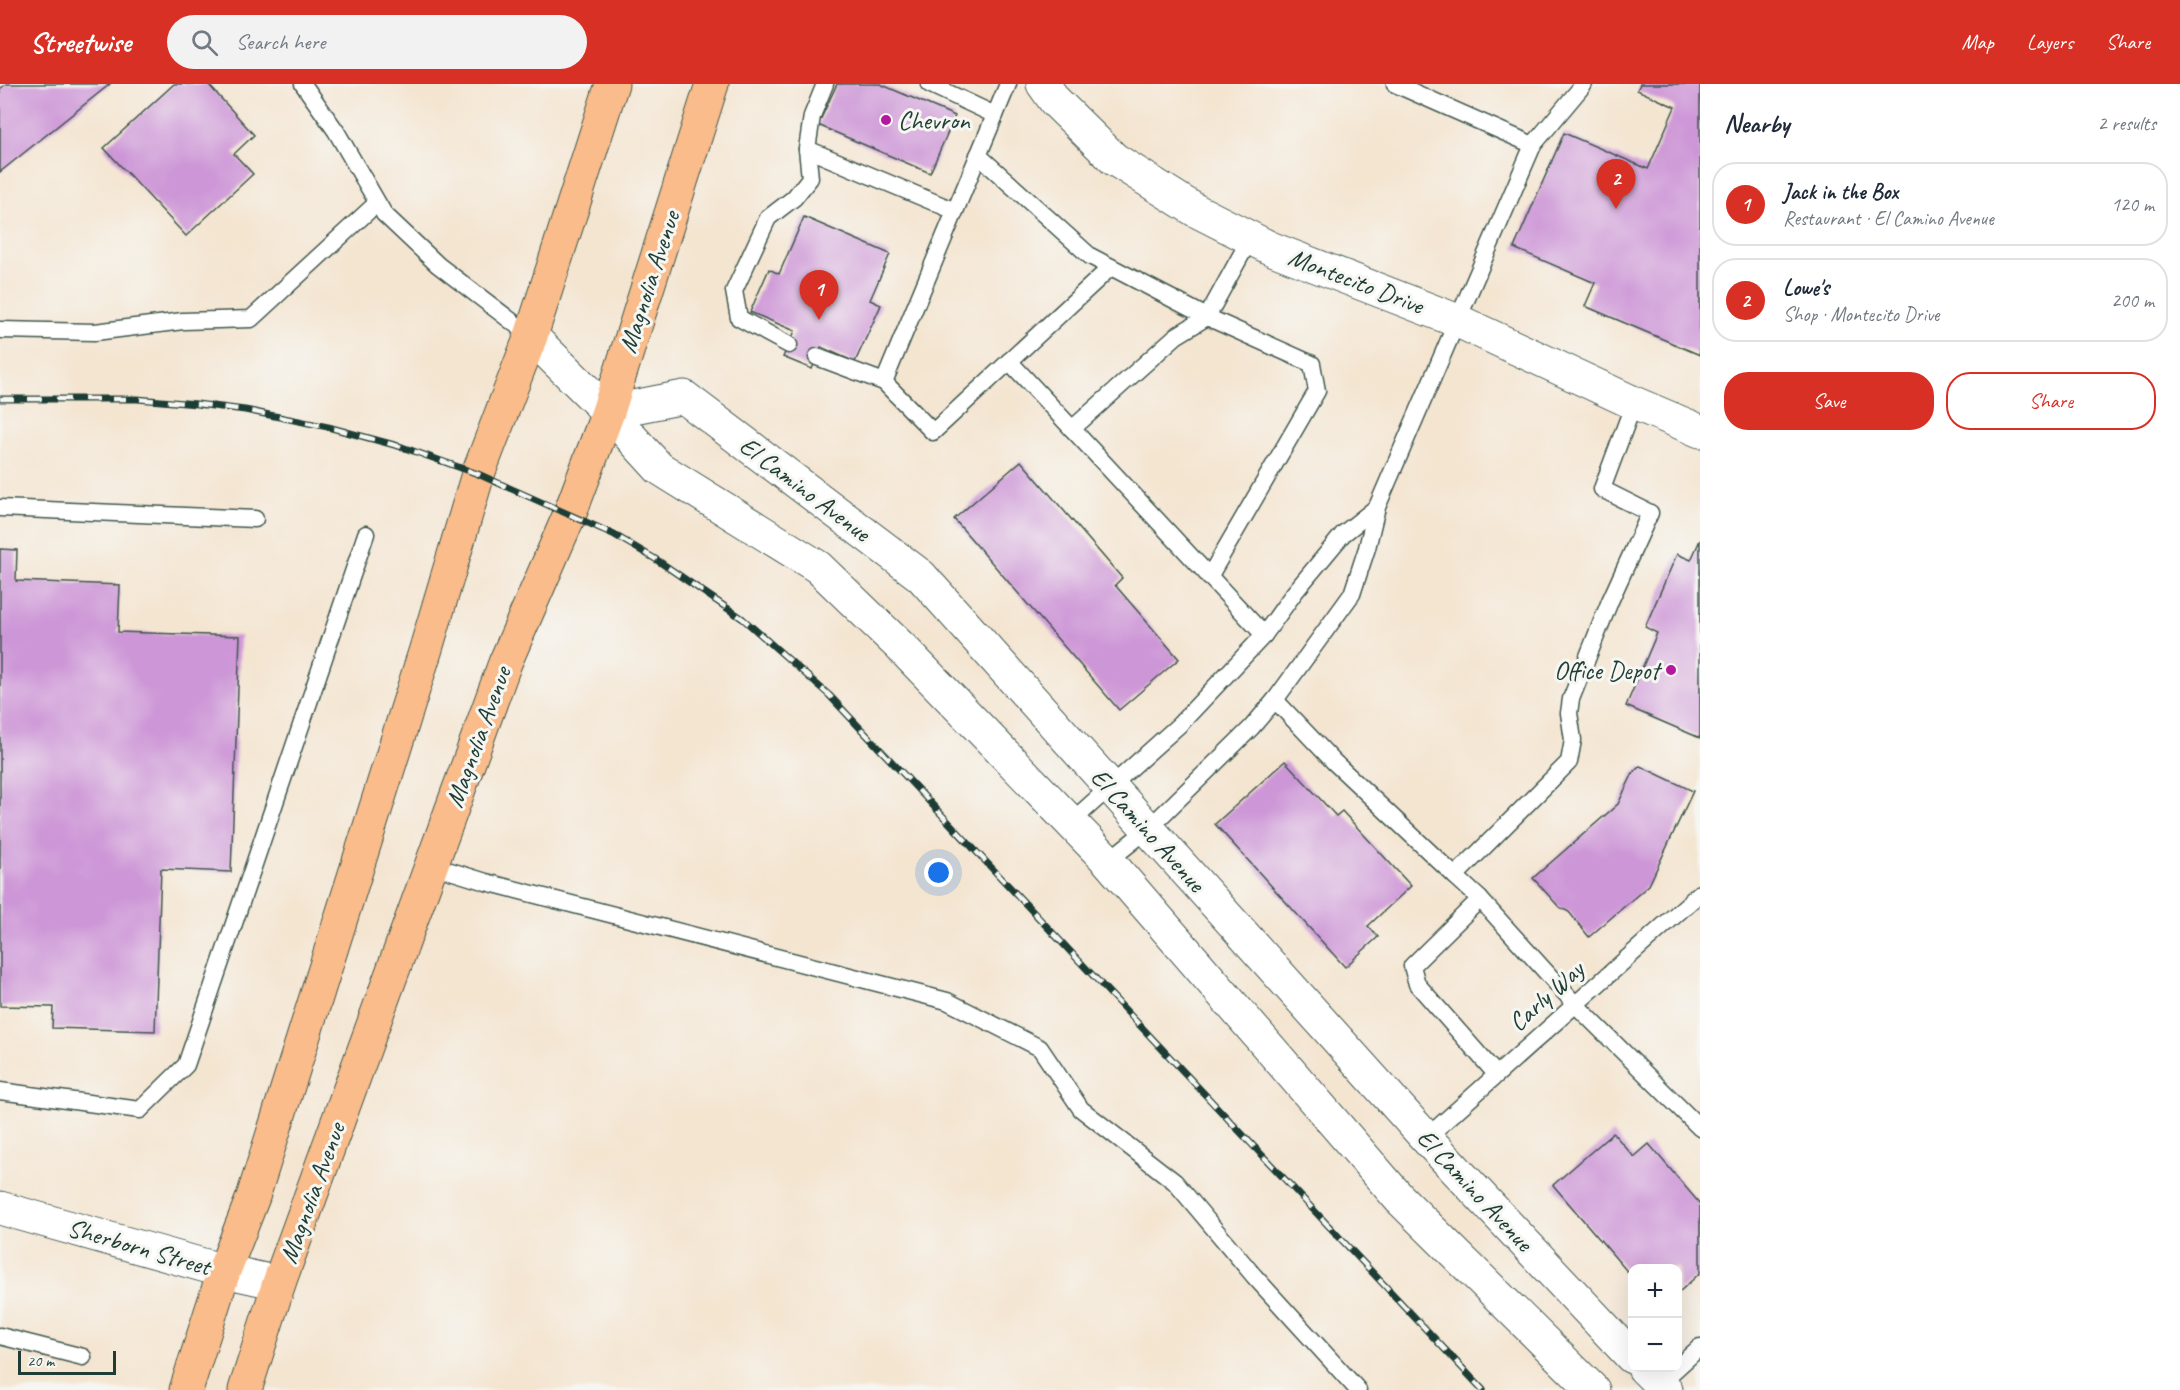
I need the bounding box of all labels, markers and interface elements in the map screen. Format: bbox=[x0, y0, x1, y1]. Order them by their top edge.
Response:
search box bbox=[167, 15, 587, 69]
text: Streetwise bbox=[30, 25, 131, 60]
icon: search bbox=[188, 26, 221, 59]
text: Search here bbox=[236, 28, 325, 56]
text: Map bbox=[1961, 29, 1994, 55]
text: Layers bbox=[2027, 29, 2073, 55]
text: Share bbox=[2106, 29, 2150, 55]
place label: Chevron bbox=[898, 104, 971, 137]
text: Nearby bbox=[1724, 107, 1789, 140]
text: 2 results bbox=[2097, 111, 2156, 136]
marker: Chevron bbox=[879, 113, 893, 127]
pin: 2 bbox=[1596, 160, 1636, 209]
text: Jack in the Box bbox=[1783, 178, 1898, 206]
text: 1 bbox=[1741, 192, 1750, 217]
text: 120 m bbox=[2111, 192, 2154, 217]
street label: Magnolia Avenue bbox=[611, 205, 688, 357]
text: Restaurant · El Camino Avenue bbox=[1783, 206, 1994, 231]
street label: Montecito Drive bbox=[1284, 240, 1429, 322]
pin: 1 bbox=[800, 270, 838, 320]
text: Lowe's bbox=[1783, 274, 1829, 302]
text: 2 bbox=[1741, 288, 1750, 313]
text: 200 m bbox=[2111, 288, 2154, 313]
text: Shop · Montecito Drive bbox=[1783, 302, 1939, 327]
button: Save bbox=[1724, 372, 1934, 430]
button: Share bbox=[1946, 372, 2156, 430]
street label: El Camino Avenue bbox=[733, 429, 878, 550]
place label: Office Depot bbox=[1554, 654, 1662, 687]
street label: Magnolia Avenue bbox=[437, 660, 519, 812]
marker: Office Depot bbox=[1664, 663, 1678, 677]
street label: El Camino Avenue bbox=[1084, 761, 1213, 900]
your location bbox=[924, 858, 953, 887]
street label: Carly Way bbox=[1501, 952, 1592, 1039]
street label: Magnolia Avenue bbox=[271, 1116, 353, 1268]
street label: El Camino Avenue bbox=[1410, 1122, 1541, 1259]
street label: Sherborn Street bbox=[64, 1211, 216, 1284]
map controls bbox=[1628, 1264, 1682, 1372]
button: + bbox=[1628, 1264, 1682, 1318]
button: − bbox=[1628, 1318, 1682, 1372]
scale bar bbox=[18, 1348, 116, 1376]
text: 20 m bbox=[27, 1351, 54, 1371]

